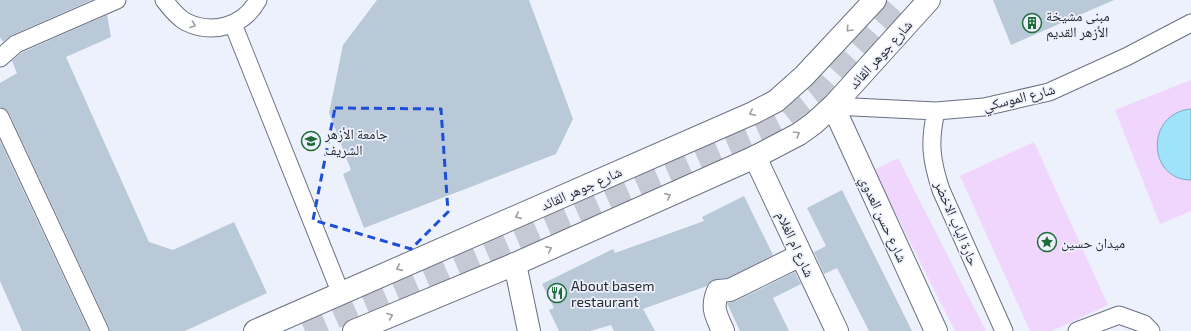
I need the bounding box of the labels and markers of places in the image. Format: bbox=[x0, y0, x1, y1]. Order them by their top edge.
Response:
place label: مبنى مشيخة الأزهر القديم bbox=[1046, 7, 1110, 42]
building icon: مبنى مشيخة الأزهر القديم bbox=[1021, 12, 1043, 34]
place label: جامعة الأزهر الشريف bbox=[324, 125, 388, 159]
school or university icon: جامعة الأزهر الشريف bbox=[300, 130, 322, 152]
place icon: ميدان حسين bbox=[1036, 231, 1058, 253]
place label: ميدان حسين bbox=[1061, 234, 1125, 252]
place label: About basem restaurant bbox=[571, 277, 655, 310]
restaurant icon: About basem restaurant bbox=[546, 282, 568, 304]

